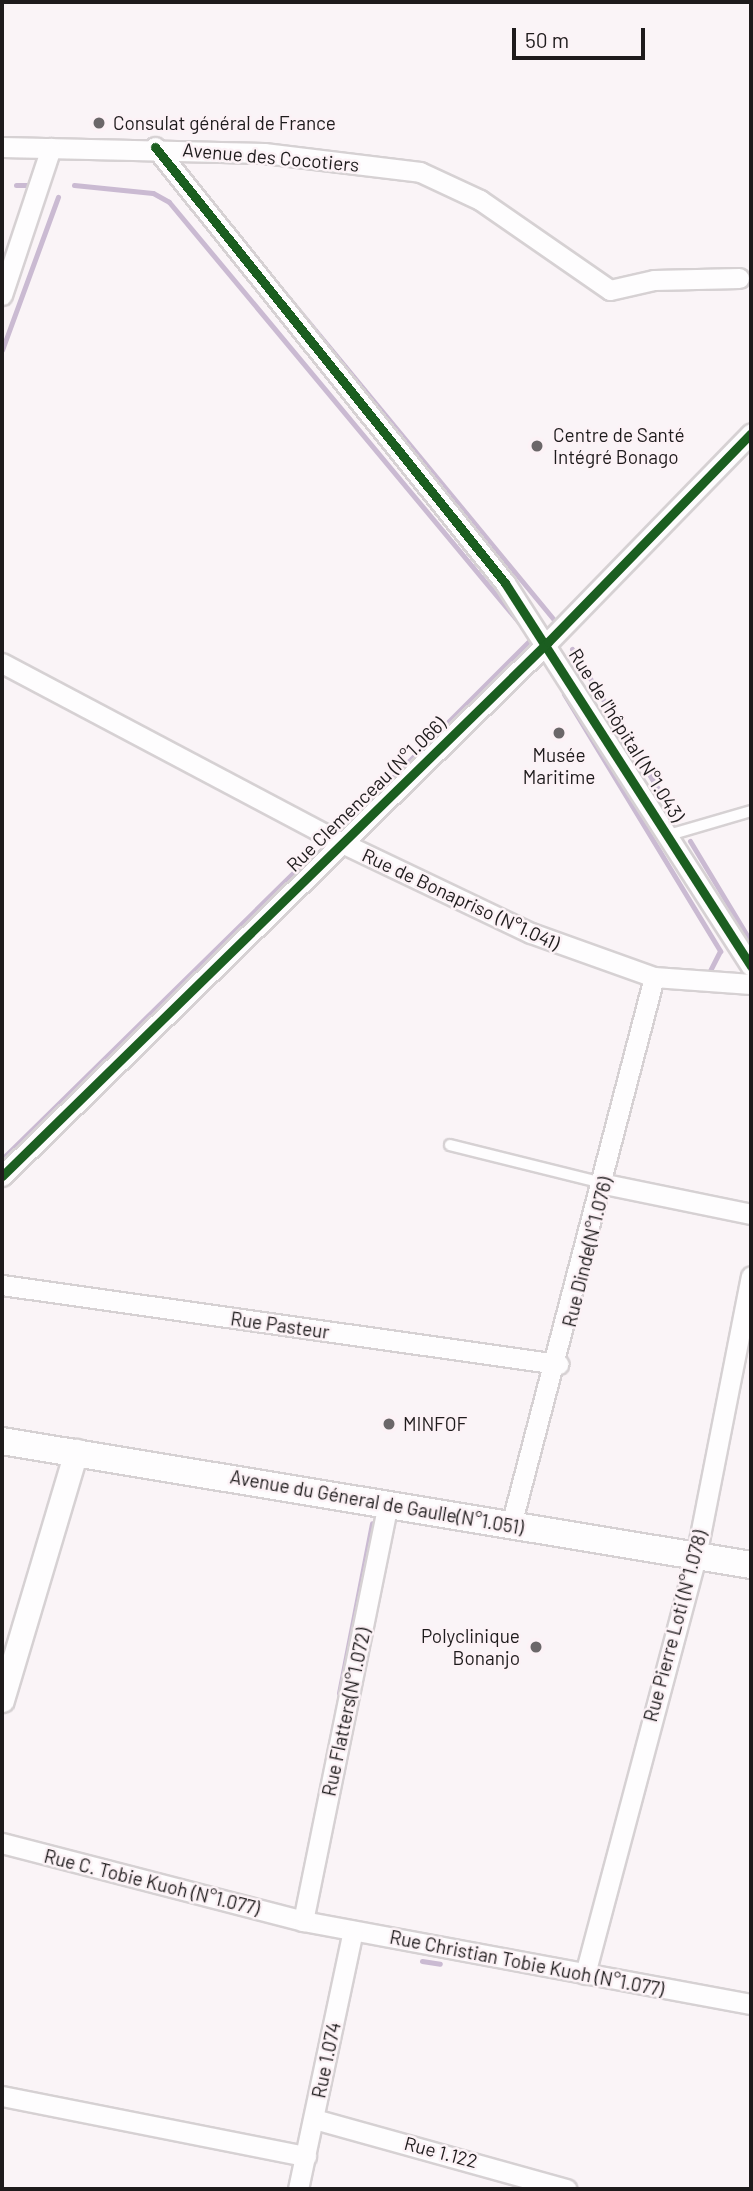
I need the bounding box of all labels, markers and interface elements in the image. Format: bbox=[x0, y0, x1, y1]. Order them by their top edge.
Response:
scale bar bbox=[515, 14, 648, 58]
text: 50 m bbox=[525, 27, 569, 52]
place label: Consulat général de France bbox=[113, 112, 336, 134]
marker: Consulat général de France bbox=[91, 115, 107, 131]
street label: Avenue des Cocotiers bbox=[182, 138, 360, 176]
place label: Centre de Santé Intégré Bonago bbox=[553, 424, 685, 468]
marker: Centre de Santé Intégré Bonago bbox=[527, 436, 547, 456]
street label: Rue de l'hôpital (N°1.043) bbox=[564, 644, 690, 826]
street label: Rue Clemenceau (N°1.066) bbox=[282, 712, 450, 876]
marker: Musée Maritime bbox=[551, 725, 567, 741]
place label: Musée Maritime bbox=[523, 744, 595, 788]
street label: Rue de Bonapriso (N°1.041) bbox=[359, 843, 563, 955]
street label: Rue Dinde(N°1.076) bbox=[557, 1175, 617, 1329]
street label: Rue Pasteur bbox=[229, 1307, 331, 1343]
place label: MINFOF bbox=[403, 1413, 467, 1435]
marker: MINFOF bbox=[381, 1416, 397, 1432]
street label: Avenue du Géneral de Gaulle(N°1.051) bbox=[228, 1465, 526, 1539]
street label: Rue Pierre Loti (N°1.078) bbox=[638, 1528, 712, 1724]
place label: Polyclinique Bonanjo bbox=[421, 1625, 520, 1669]
street label: Rue Flatters(N°1.072) bbox=[317, 1626, 375, 1798]
marker: Polyclinique Bonanjo bbox=[526, 1637, 546, 1657]
street label: Rue C. Tobie Kuoh (N°1.077) bbox=[42, 1844, 262, 1920]
street label: Rue Christian Tobie Kuoh (N°1.077) bbox=[388, 1925, 666, 2001]
street label: Rue 1.074 bbox=[307, 2020, 345, 2100]
street label: Rue 1.122 bbox=[402, 2131, 480, 2173]

